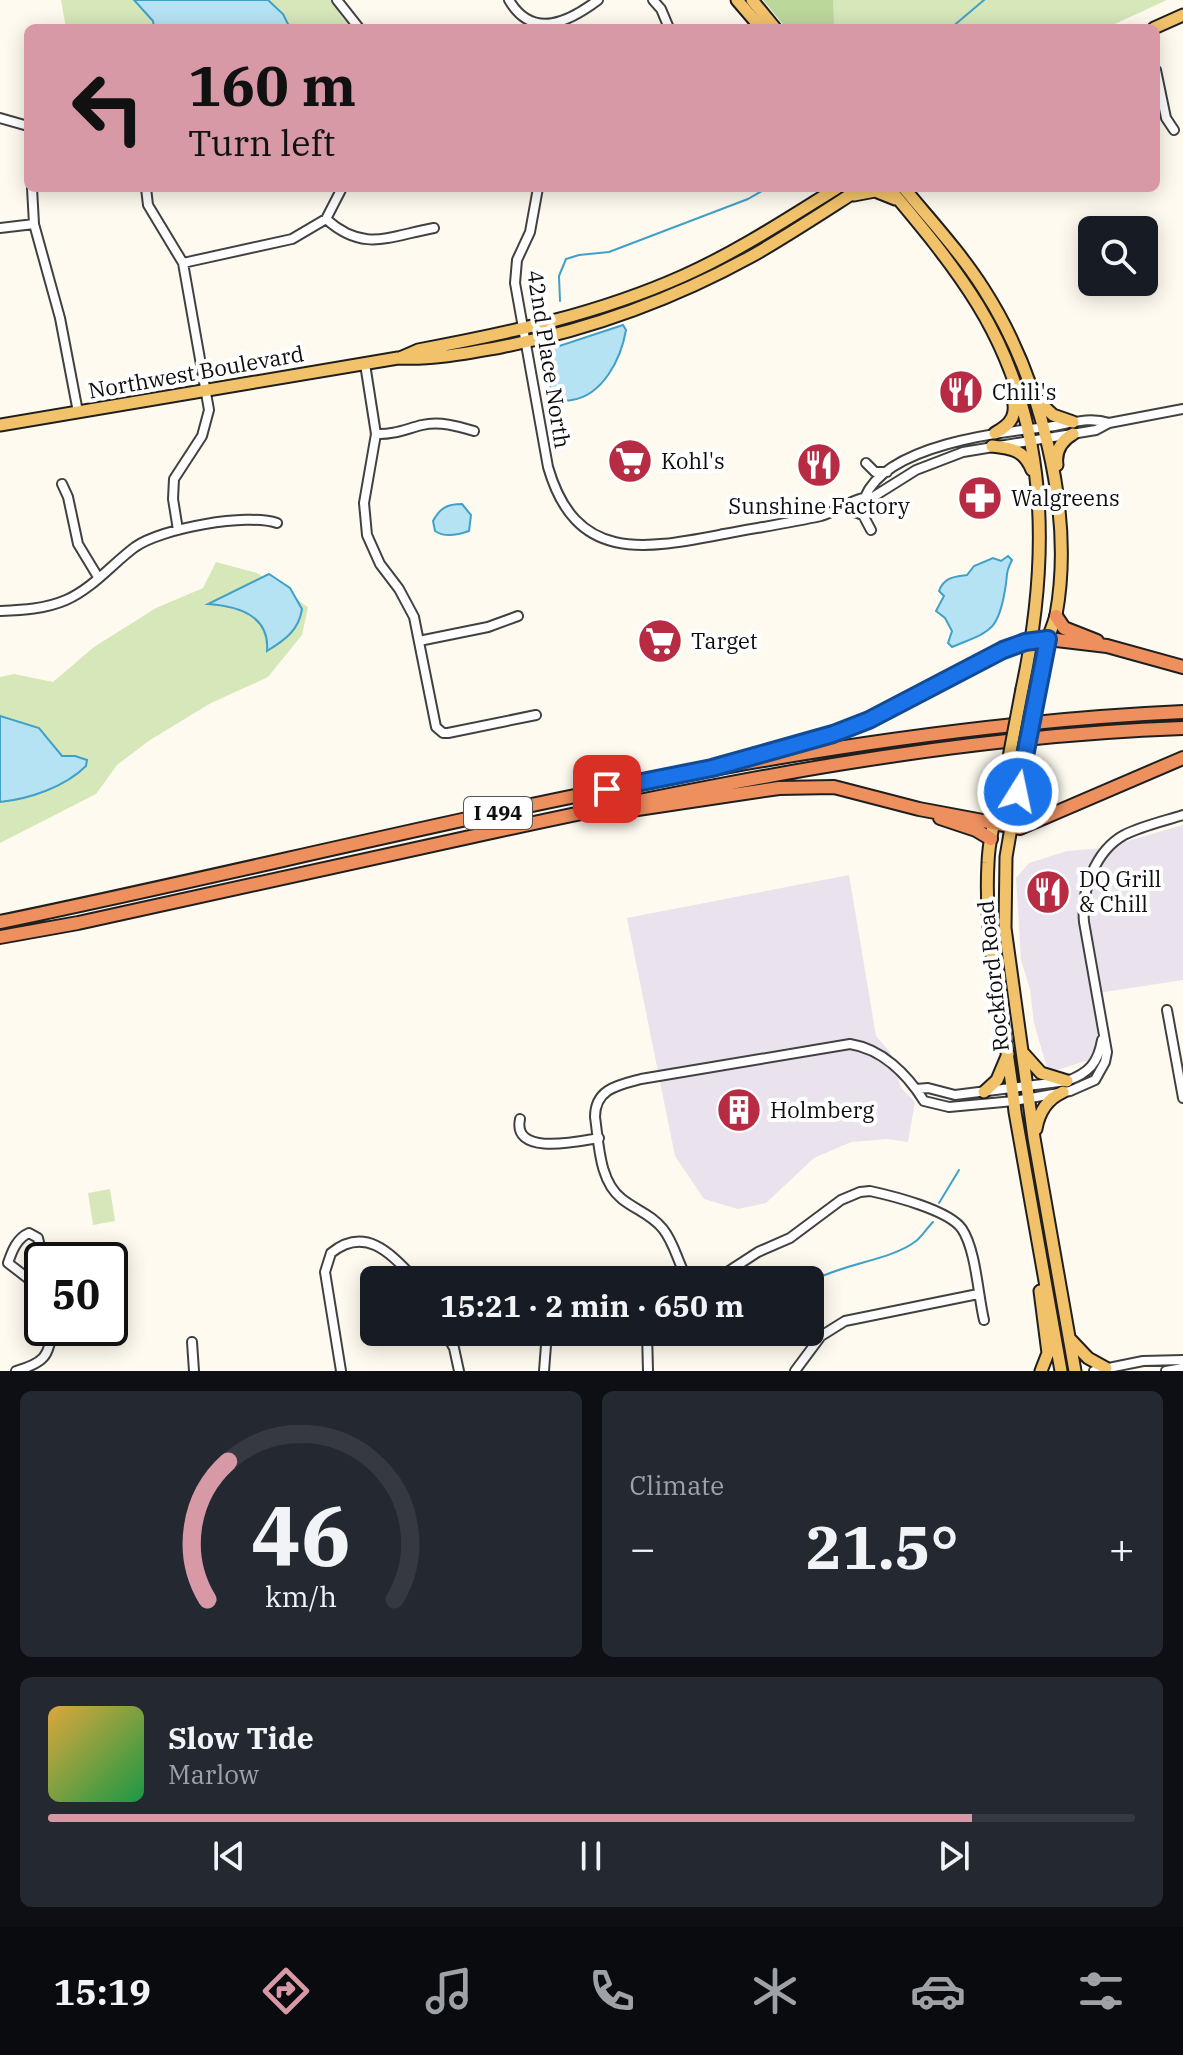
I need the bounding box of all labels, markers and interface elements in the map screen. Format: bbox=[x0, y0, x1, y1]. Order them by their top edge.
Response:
text: 160 m bbox=[188, 49, 356, 121]
icon: left bbox=[56, 56, 160, 160]
text: Turn left bbox=[188, 119, 335, 166]
map controls bbox=[1078, 216, 1158, 296]
button: search bbox=[1078, 216, 1158, 296]
street label: 42nd Place North bbox=[521, 268, 578, 450]
street label: Northwest Boulevard bbox=[86, 338, 306, 405]
restaurant icon: Chili's bbox=[937, 368, 985, 416]
place label: Chili's bbox=[992, 377, 1057, 406]
supermarket icon: Kohl's bbox=[606, 437, 654, 485]
restaurant icon: Sunshine Factory bbox=[795, 441, 843, 489]
place label: Kohl's bbox=[661, 446, 725, 475]
pharmacy icon: Walgreens bbox=[956, 474, 1004, 522]
place label: Walgreens bbox=[1011, 483, 1120, 512]
place label: Sunshine Factory bbox=[728, 491, 910, 520]
supermarket icon: Target bbox=[636, 617, 684, 665]
place label: Target bbox=[691, 626, 758, 655]
position arrow bbox=[976, 750, 1060, 834]
pin bbox=[573, 755, 641, 823]
icon: arrive bbox=[585, 767, 629, 811]
road number: I 494 bbox=[464, 797, 532, 829]
place label: DQ Grill & Chill bbox=[1079, 864, 1161, 918]
restaurant icon: DQ Grill & Chill bbox=[1024, 868, 1072, 916]
street label: Rockford Road bbox=[970, 899, 1015, 1053]
building icon: Holmberg bbox=[715, 1086, 763, 1134]
place label: Holmberg bbox=[770, 1095, 874, 1124]
speed limit sign: 50 bbox=[24, 1242, 128, 1346]
text: 15:21 · 2 min · 650 m bbox=[440, 1286, 744, 1325]
text: Climate bbox=[630, 1468, 724, 1502]
text: 46 bbox=[251, 1481, 351, 1589]
text: 21.5° bbox=[806, 1507, 959, 1586]
text: − bbox=[630, 1519, 656, 1576]
text: + bbox=[1109, 1519, 1135, 1576]
text: km/h bbox=[265, 1578, 337, 1615]
text: Slow Tide bbox=[168, 1718, 314, 1757]
text: Marlow bbox=[168, 1757, 259, 1791]
icon: previous bbox=[207, 1834, 251, 1878]
icon: pause bbox=[569, 1834, 613, 1878]
icon: next bbox=[932, 1834, 976, 1878]
icon: directions bbox=[258, 1963, 314, 2019]
icon: music bbox=[421, 1963, 477, 2019]
icon: phone bbox=[584, 1963, 640, 2019]
icon: climate bbox=[747, 1963, 803, 2019]
icon: car bbox=[910, 1963, 966, 2019]
icon: filters bbox=[1073, 1963, 1129, 2019]
text: 15:19 bbox=[54, 1968, 151, 2015]

